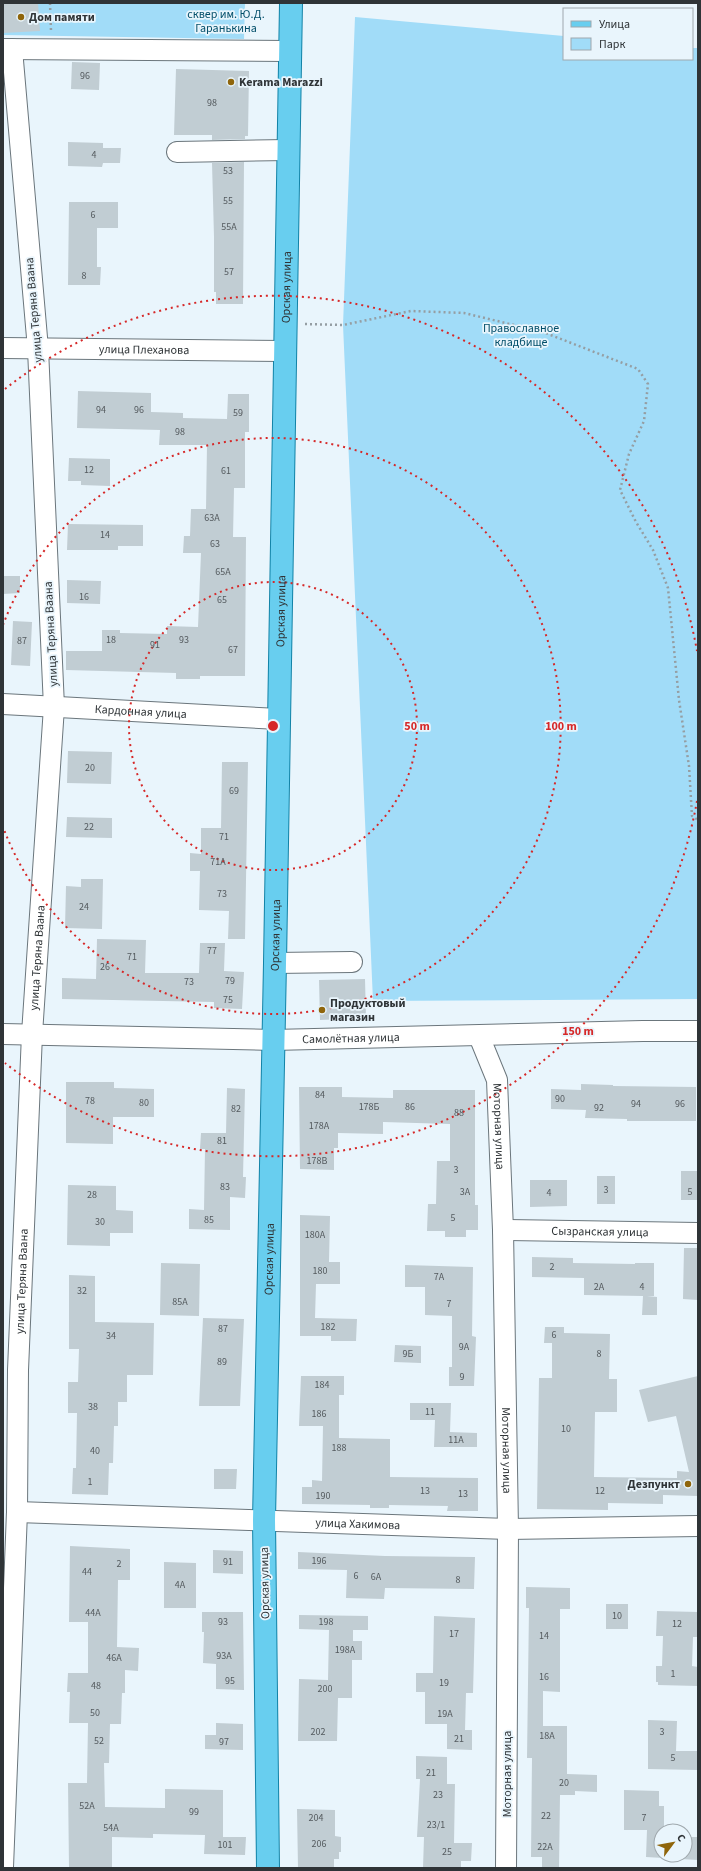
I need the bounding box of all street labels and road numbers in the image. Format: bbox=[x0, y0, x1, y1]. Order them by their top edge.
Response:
street label: Орская улица bbox=[277, 251, 295, 323]
street label: улица Теряна Ваана bbox=[21, 257, 47, 363]
street label: улица Плеханова bbox=[99, 341, 189, 358]
street label: Орская улица bbox=[272, 575, 290, 647]
street label: улица Теряна Ваана bbox=[40, 581, 62, 687]
street label: Кардонная улица bbox=[94, 700, 187, 722]
street label: Орская улица bbox=[266, 899, 285, 971]
street label: улица Теряна Ваана bbox=[25, 905, 49, 1011]
street label: Самолётная улица bbox=[302, 1028, 400, 1048]
street label: Моторная улица bbox=[489, 1083, 509, 1170]
street label: Сызранская улица bbox=[551, 1222, 649, 1241]
street label: Орская улица bbox=[260, 1223, 278, 1295]
street label: улица Теряна Ваана bbox=[11, 1228, 32, 1334]
street label: Моторная улица bbox=[497, 1407, 516, 1494]
street label: улица Хакимова bbox=[315, 1514, 401, 1534]
street label: Орская улица bbox=[256, 1547, 274, 1619]
street label: Моторная улица bbox=[499, 1731, 516, 1817]

